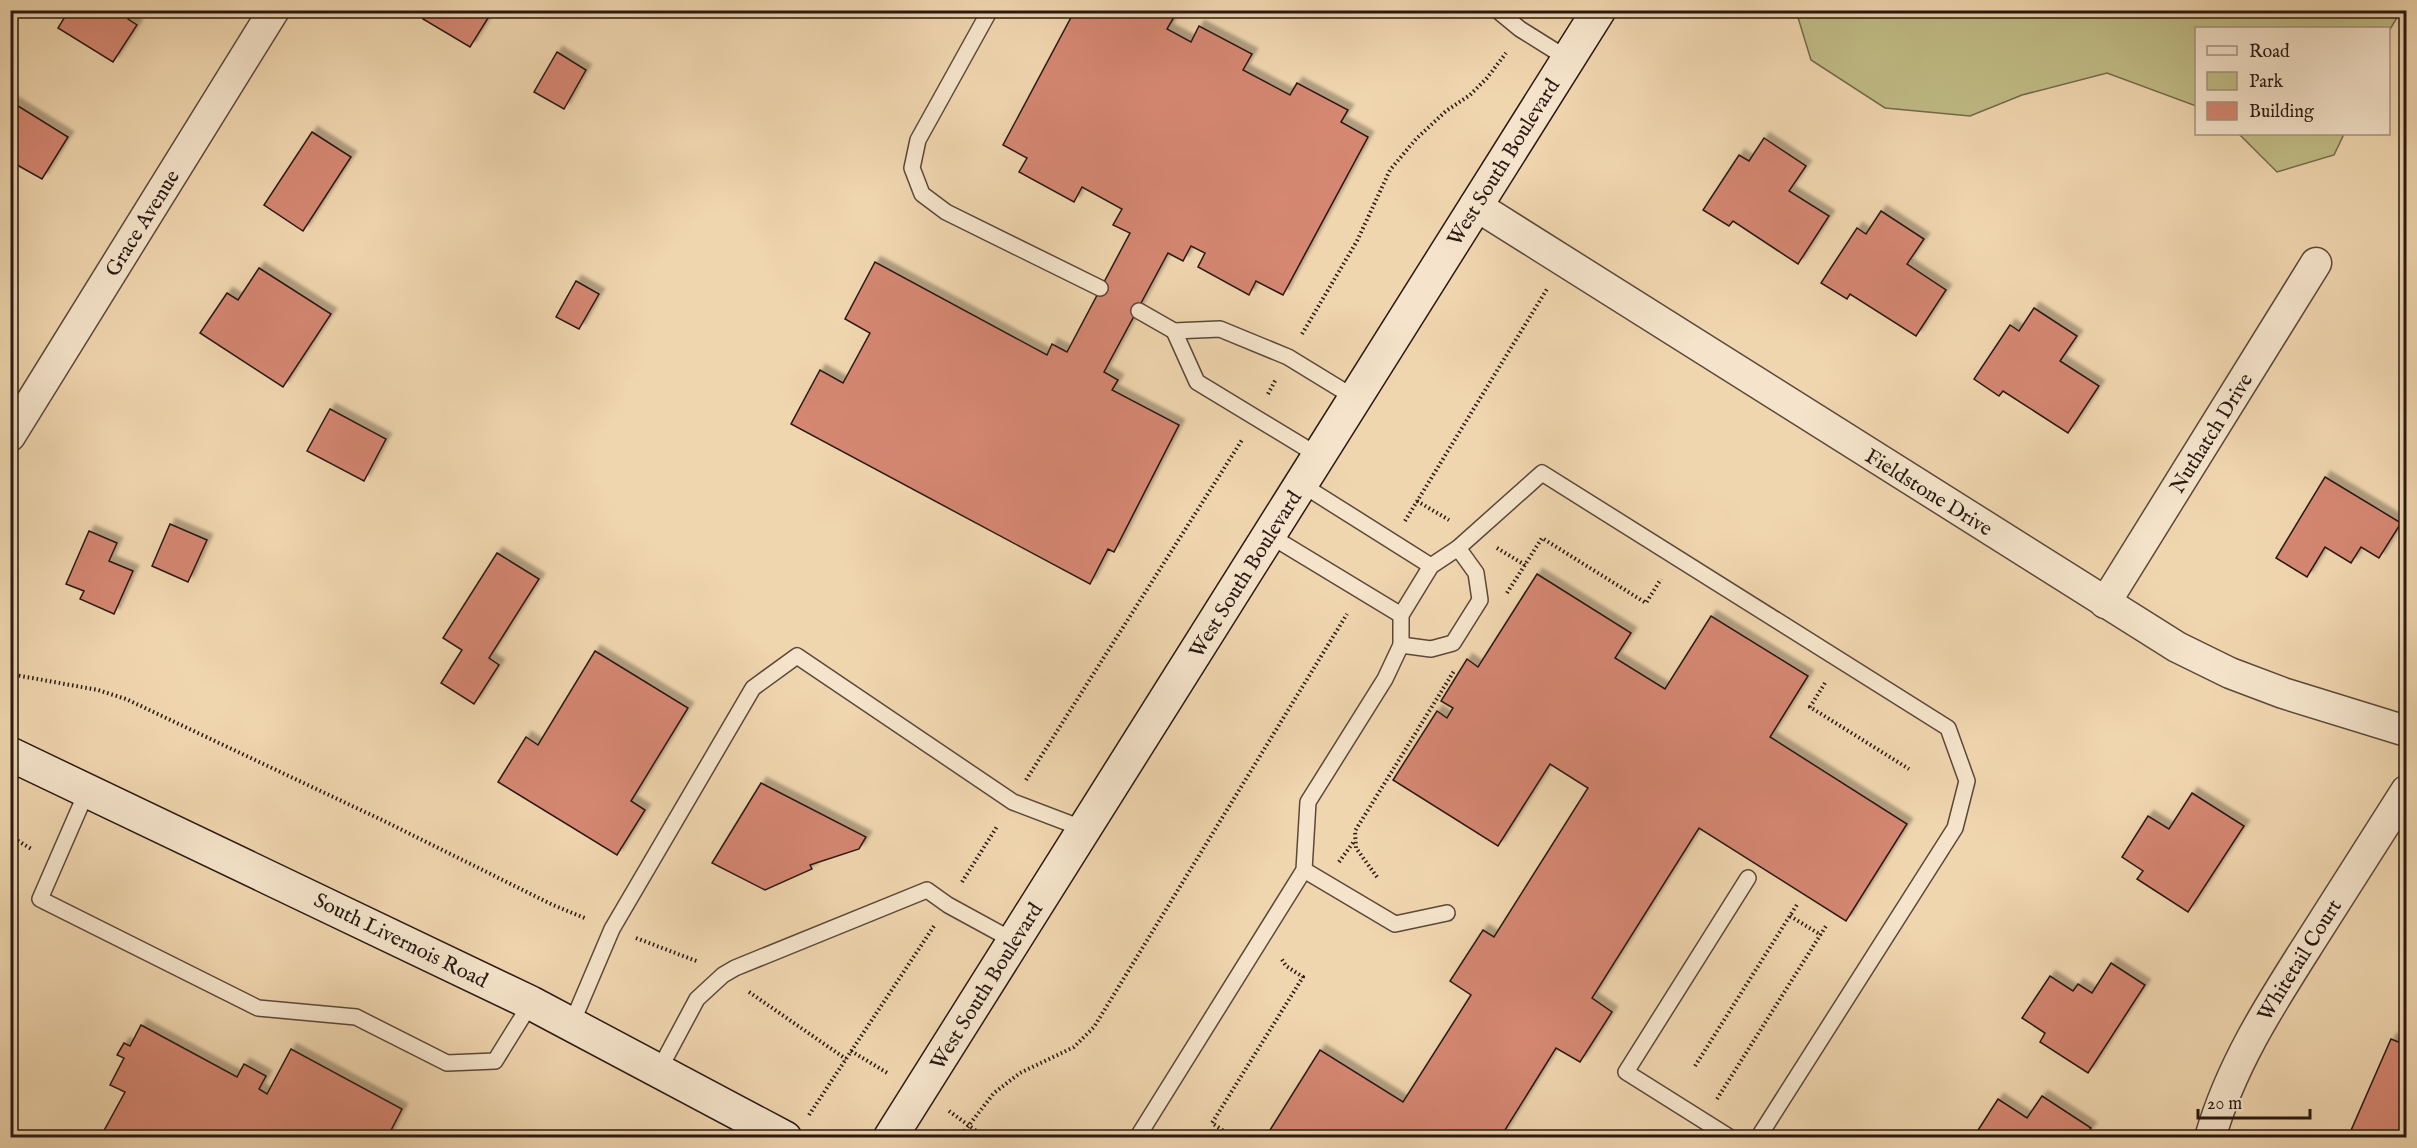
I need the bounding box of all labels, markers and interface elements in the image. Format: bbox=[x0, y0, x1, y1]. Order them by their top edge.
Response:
legend bbox=[2195, 27, 2390, 135]
text: Road bbox=[2249, 41, 2290, 64]
text: Park bbox=[2249, 71, 2284, 94]
street label: West South Boulevard bbox=[1442, 73, 1567, 251]
text: Building bbox=[2249, 101, 2314, 124]
street label: Grace Avenue bbox=[100, 165, 187, 282]
street label: Nuthatch Drive bbox=[2165, 368, 2260, 499]
street label: Fieldstone Drive bbox=[1859, 443, 1997, 543]
street label: West South Boulevard bbox=[1184, 485, 1309, 663]
street label: South Livernois Road bbox=[309, 887, 493, 996]
street label: Whitetail Court bbox=[2252, 895, 2349, 1027]
street label: West South Boulevard bbox=[925, 897, 1050, 1075]
scale bar bbox=[2198, 1082, 2310, 1120]
text: 20 m bbox=[2207, 1093, 2242, 1116]

